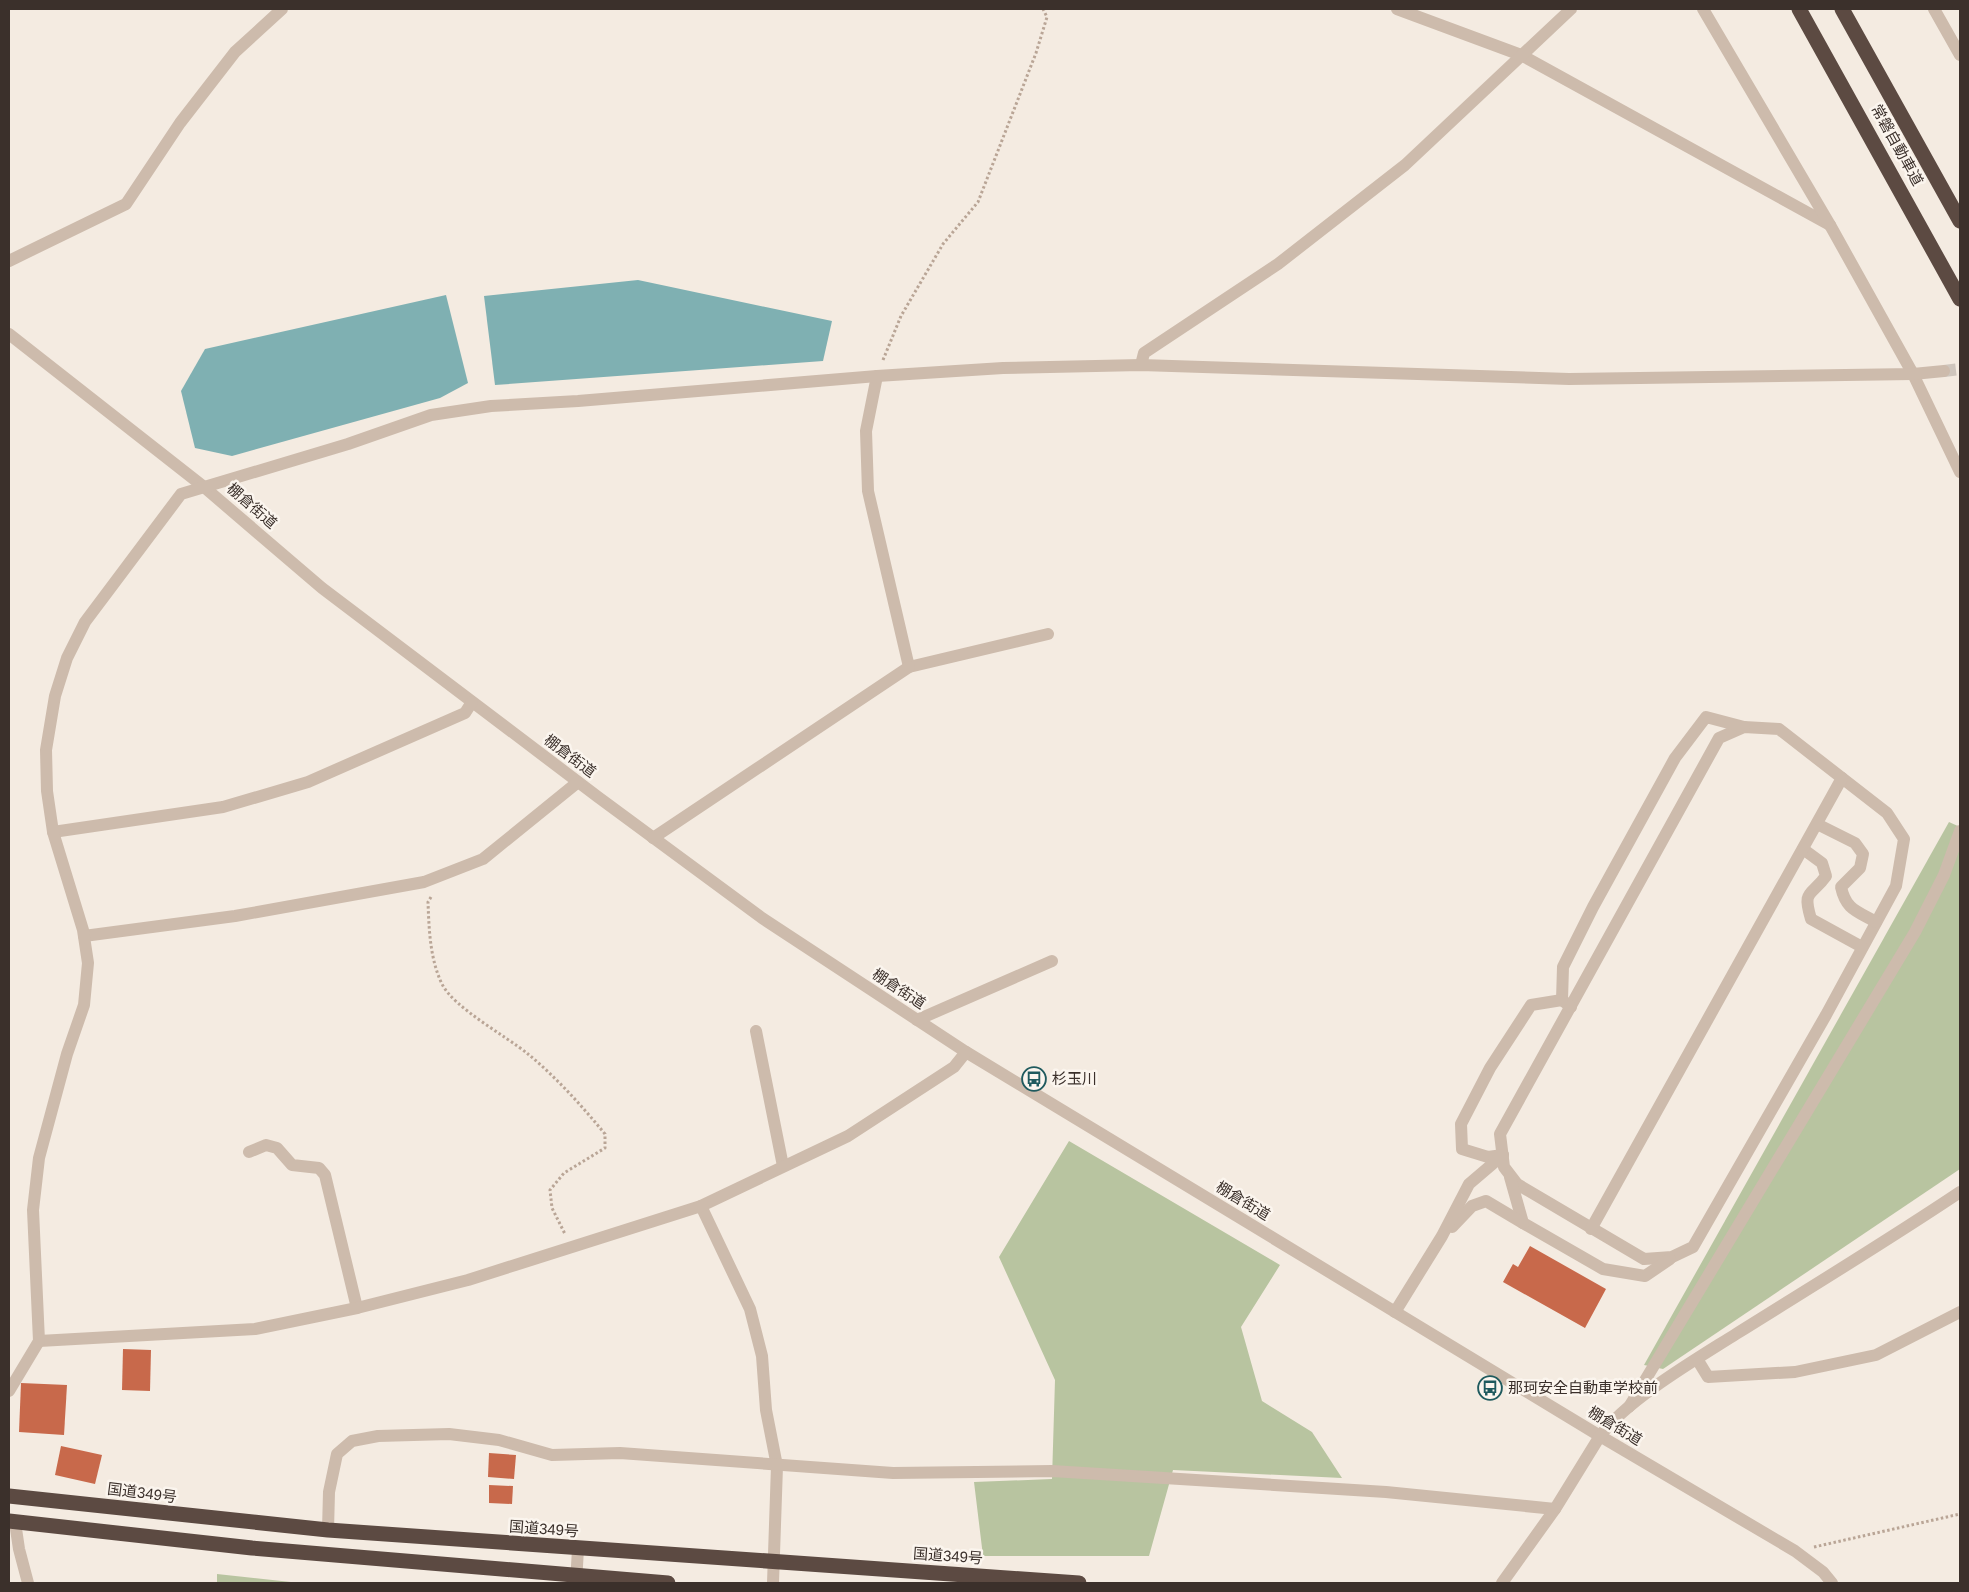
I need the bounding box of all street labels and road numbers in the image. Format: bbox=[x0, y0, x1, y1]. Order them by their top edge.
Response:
street label: 常磐自動車道 bbox=[1868, 101, 1927, 188]
street label: 棚倉街道 bbox=[224, 480, 281, 532]
street label: 棚倉街道 bbox=[541, 731, 599, 780]
street label: 棚倉街道 bbox=[869, 965, 929, 1012]
street label: 棚倉街道 bbox=[1213, 1178, 1273, 1223]
street label: 棚倉街道 bbox=[1585, 1403, 1645, 1448]
street label: 国道349号 bbox=[106, 1480, 178, 1505]
street label: 国道349号 bbox=[509, 1518, 580, 1539]
street label: 国道349号 bbox=[913, 1545, 984, 1566]

